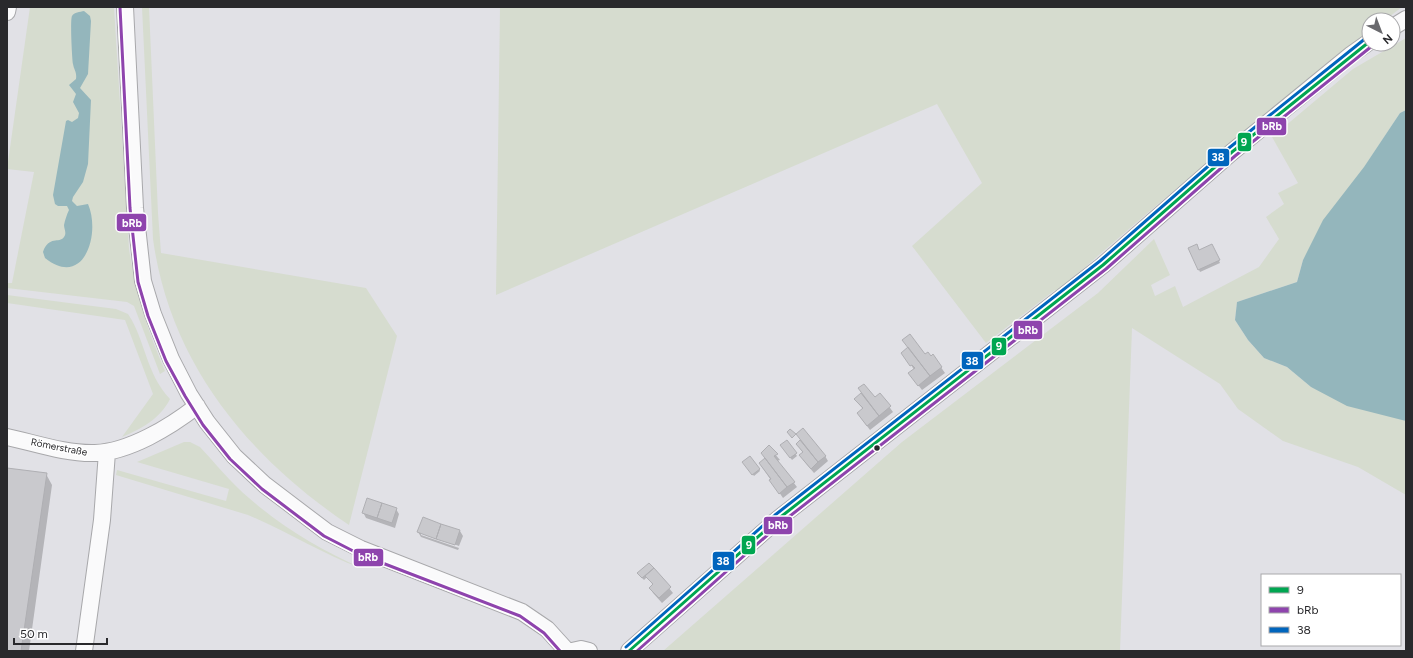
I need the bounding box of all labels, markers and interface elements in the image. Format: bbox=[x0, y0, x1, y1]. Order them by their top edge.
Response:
north arrow bbox=[1361, 12, 1401, 52]
text: N bbox=[1380, 31, 1395, 47]
line badge: bRb bbox=[1256, 117, 1287, 136]
text: bRb bbox=[1262, 120, 1283, 133]
line badge: 9 bbox=[1237, 132, 1252, 152]
text: 9 bbox=[1241, 136, 1247, 149]
line badge: 38 bbox=[1207, 148, 1230, 167]
text: 38 bbox=[1212, 151, 1225, 164]
line badge: bRb bbox=[116, 213, 147, 232]
text: bRb bbox=[122, 217, 143, 230]
line badge: bRb bbox=[1013, 320, 1043, 340]
text: bRb bbox=[1018, 324, 1039, 337]
line badge: 9 bbox=[991, 337, 1007, 356]
text: 9 bbox=[996, 340, 1002, 353]
line badge: 38 bbox=[961, 351, 984, 370]
text: 38 bbox=[966, 355, 979, 368]
street label: Römerstraße bbox=[30, 435, 89, 459]
unlabelled marker bbox=[872, 443, 882, 453]
line badge: bRb bbox=[763, 516, 793, 535]
text: bRb bbox=[768, 519, 789, 532]
line badge: 9 bbox=[741, 535, 756, 555]
text: 9 bbox=[746, 539, 752, 552]
line badge: bRb bbox=[353, 548, 384, 567]
text: bRb bbox=[358, 551, 379, 564]
line badge: 38 bbox=[712, 551, 735, 571]
text: 38 bbox=[717, 555, 730, 568]
legend bbox=[1261, 574, 1401, 646]
text: 9 bbox=[1297, 583, 1304, 597]
text: bRb bbox=[1297, 603, 1319, 617]
scale bar bbox=[14, 620, 107, 646]
text: 38 bbox=[1297, 623, 1311, 637]
text: 50 m bbox=[20, 627, 48, 641]

